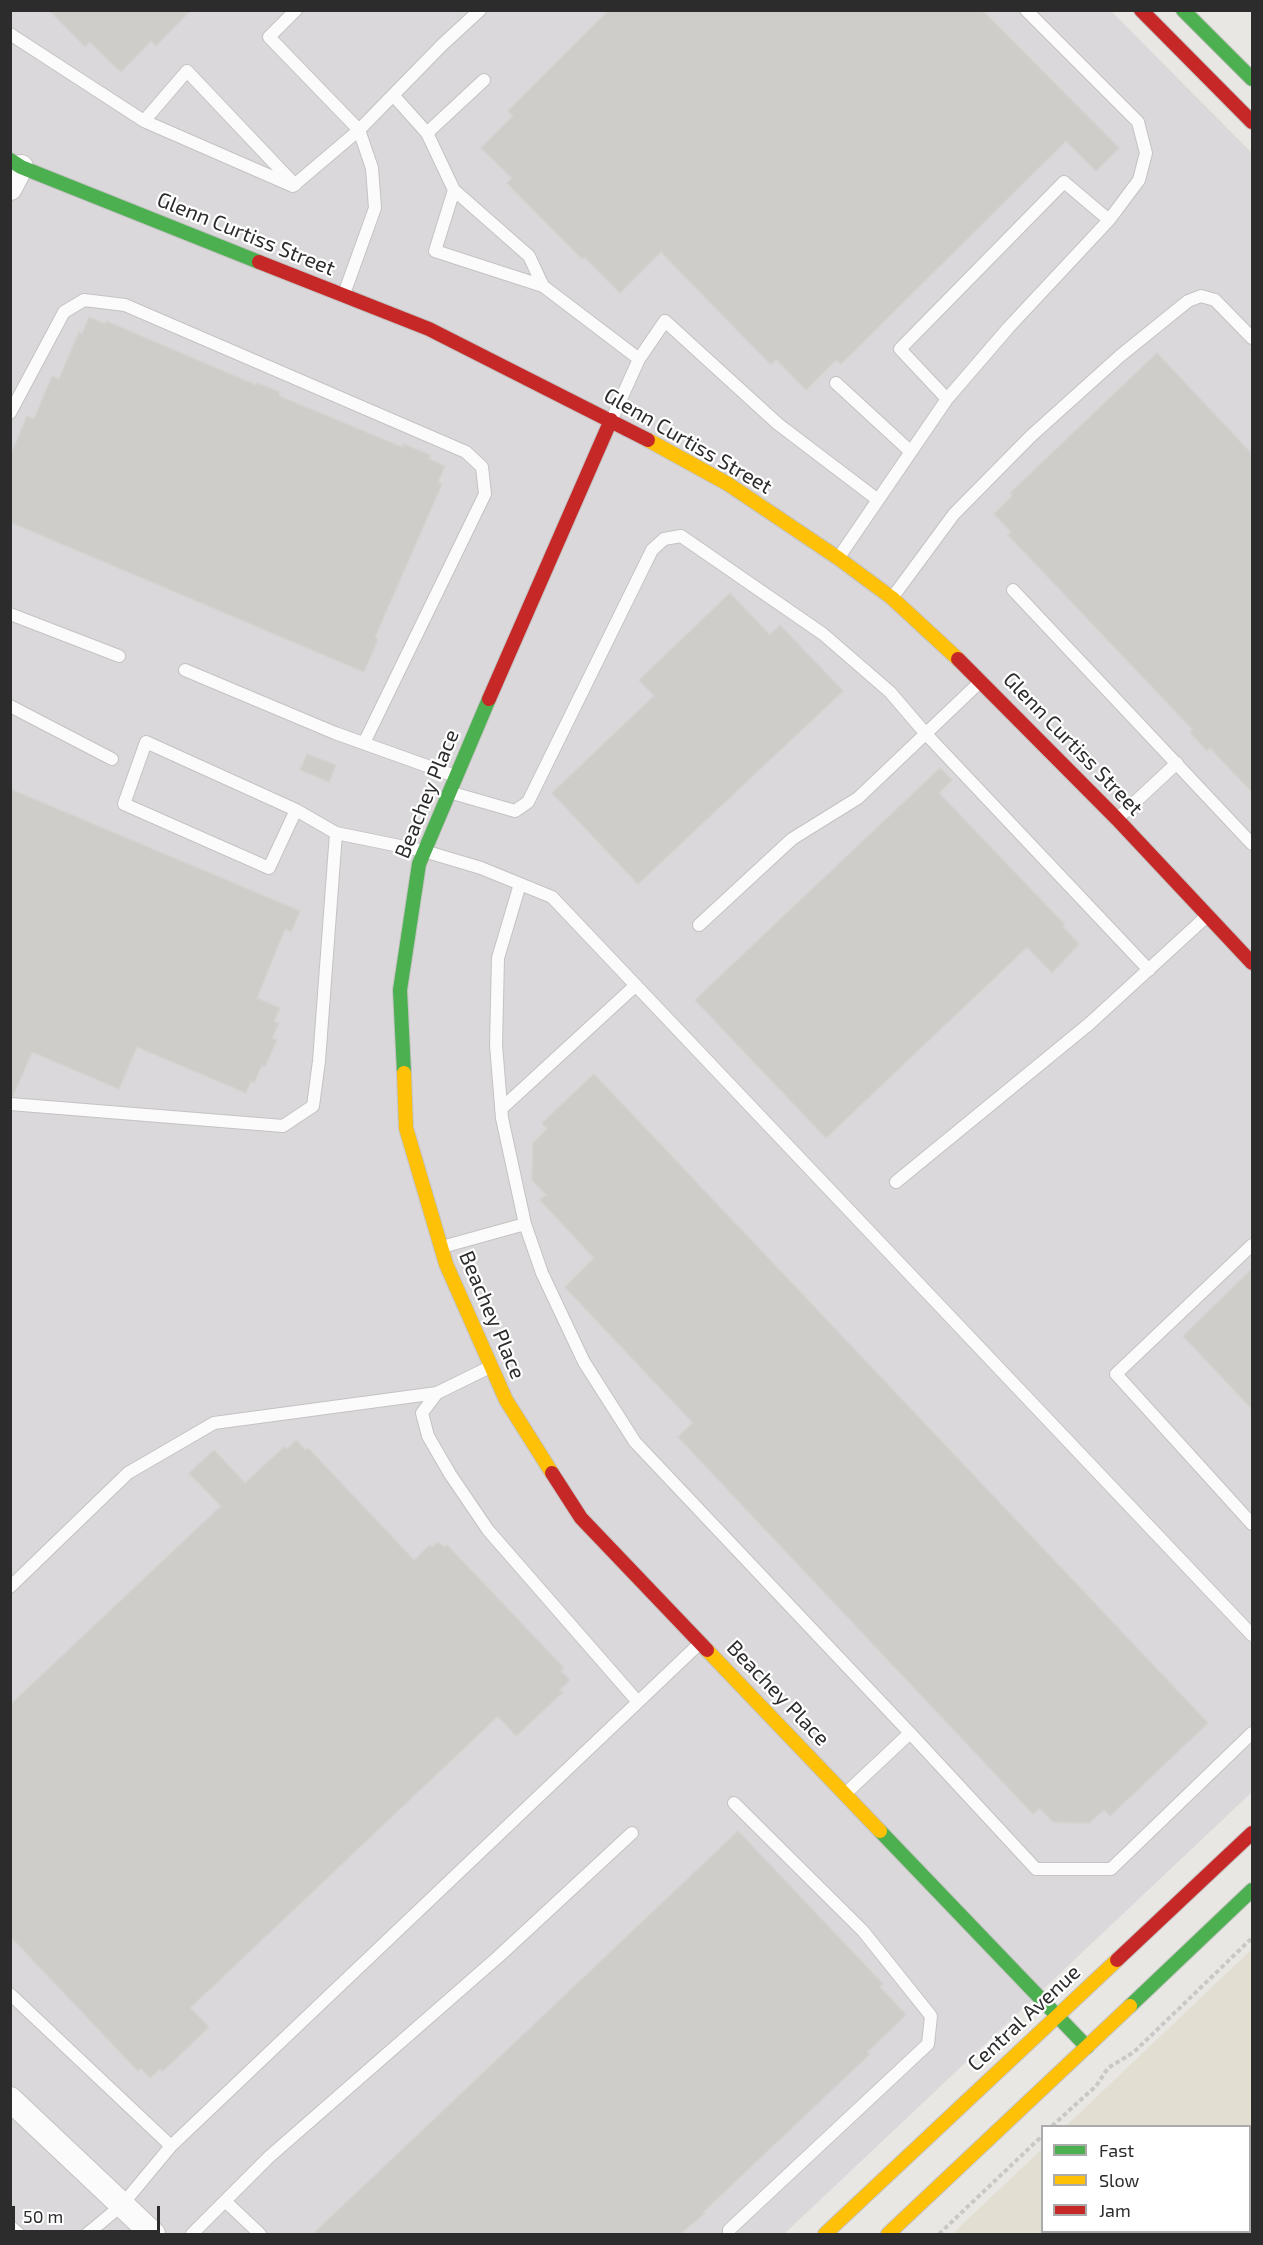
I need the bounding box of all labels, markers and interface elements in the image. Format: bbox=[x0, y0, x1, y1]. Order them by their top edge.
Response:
street label: Glenn Curtiss Street bbox=[153, 187, 339, 281]
street label: Glenn Curtiss Street bbox=[600, 383, 776, 499]
street label: Glenn Curtiss Street bbox=[998, 667, 1148, 821]
street label: Beachey Place bbox=[390, 726, 464, 862]
street label: Beachey Place bbox=[454, 1247, 530, 1383]
street label: Beachey Place bbox=[721, 1635, 835, 1751]
street label: Central Avenue bbox=[962, 1959, 1086, 2077]
legend bbox=[1041, 2125, 1251, 2233]
text: Fast bbox=[1099, 2139, 1134, 2161]
text: Slow bbox=[1099, 2169, 1139, 2191]
scale bar bbox=[15, 2194, 164, 2232]
text: Jam bbox=[1099, 2199, 1131, 2221]
text: 50 m bbox=[23, 2205, 63, 2227]

